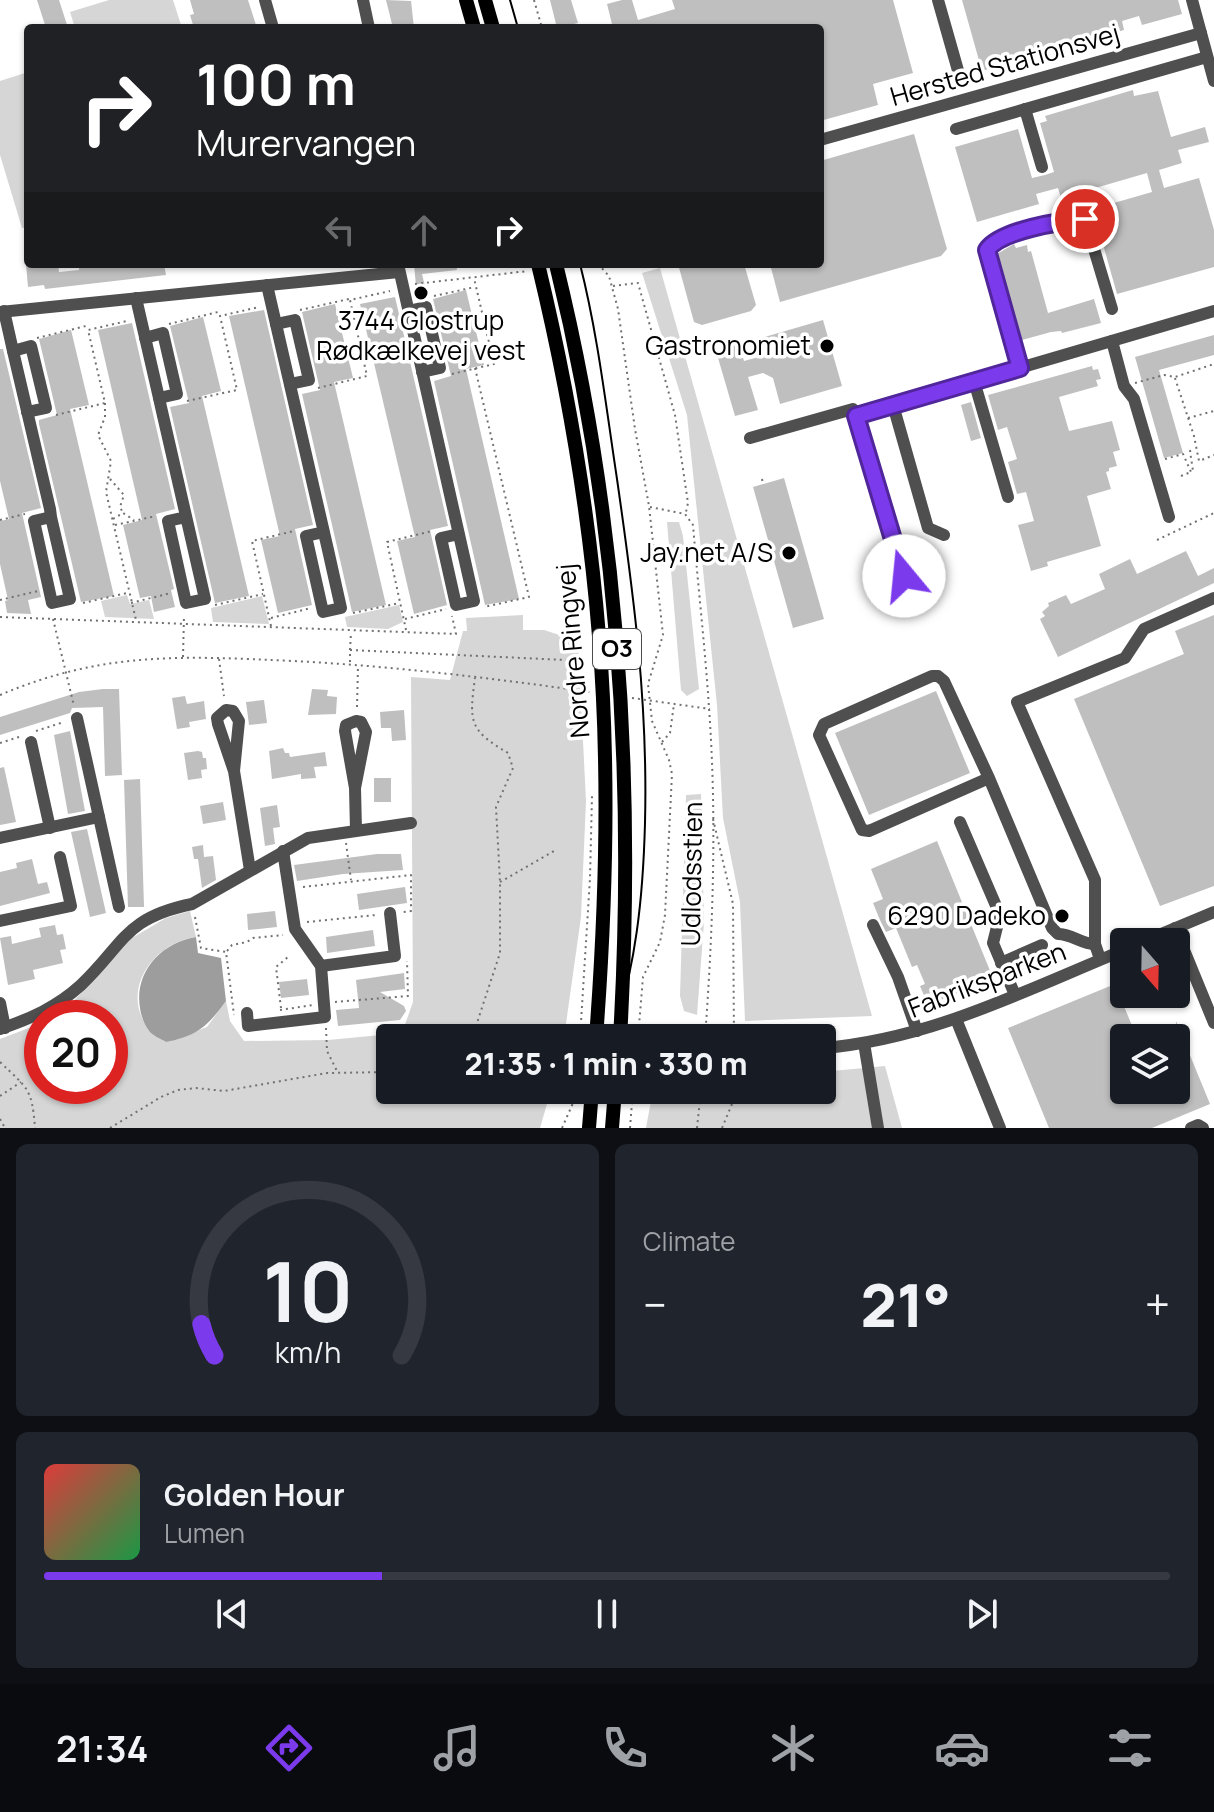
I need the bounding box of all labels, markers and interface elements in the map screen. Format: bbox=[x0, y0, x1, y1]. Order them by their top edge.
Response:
street label: Hersted Stationsvej bbox=[886, 14, 1124, 114]
text: 100 m bbox=[196, 45, 356, 122]
icon: right bbox=[64, 56, 168, 160]
text: Murervangen bbox=[196, 118, 416, 167]
pin bbox=[1051, 185, 1119, 253]
icon: arrive bbox=[1063, 197, 1107, 241]
icon: left bbox=[318, 208, 362, 252]
icon: ahead bbox=[402, 208, 446, 252]
icon: right bbox=[486, 208, 530, 252]
marker: 3744 Glostrup Rødkælkevej vest bbox=[412, 284, 430, 302]
place label: 3744 Glostrup Rødkælkevej vest bbox=[316, 302, 526, 368]
place label: Gastronomiet bbox=[645, 327, 811, 363]
marker: Gastronomiet bbox=[818, 337, 836, 355]
place label: Jay.net A/S bbox=[640, 534, 773, 570]
position arrow bbox=[862, 534, 946, 618]
marker: Jay.net A/S bbox=[780, 544, 798, 562]
street label: Nordre Ringvej bbox=[546, 562, 598, 740]
road number: O3 bbox=[593, 629, 641, 669]
street label: Udlodsstien bbox=[672, 801, 710, 947]
place label: 6290 Dadeko bbox=[887, 897, 1046, 933]
marker: 6290 Dadeko bbox=[1053, 907, 1071, 925]
north arrow bbox=[1110, 928, 1190, 1008]
map controls bbox=[1110, 928, 1190, 1104]
street label: Fabriksparken bbox=[903, 932, 1071, 1026]
speed limit sign: 20 bbox=[24, 1000, 128, 1104]
button: layers bbox=[1110, 1024, 1190, 1104]
text: 21:35 · 1 min · 330 m bbox=[465, 1043, 747, 1084]
text: Climate bbox=[643, 1223, 735, 1259]
text: 10 bbox=[262, 1233, 353, 1347]
text: 21° bbox=[860, 1263, 951, 1345]
text: − bbox=[643, 1274, 667, 1334]
text: + bbox=[1145, 1274, 1170, 1334]
text: km/h bbox=[274, 1333, 341, 1372]
text: Golden Hour bbox=[164, 1474, 345, 1515]
text: Lumen bbox=[164, 1515, 245, 1551]
icon: previous bbox=[210, 1592, 254, 1636]
icon: pause bbox=[585, 1592, 629, 1636]
icon: next bbox=[960, 1592, 1004, 1636]
icon: directions bbox=[261, 1720, 317, 1776]
icon: music bbox=[429, 1720, 485, 1776]
icon: phone bbox=[597, 1720, 653, 1776]
icon: climate bbox=[765, 1720, 821, 1776]
icon: car bbox=[934, 1720, 990, 1776]
icon: filters bbox=[1102, 1720, 1158, 1776]
text: 21:34 bbox=[56, 1724, 149, 1773]

